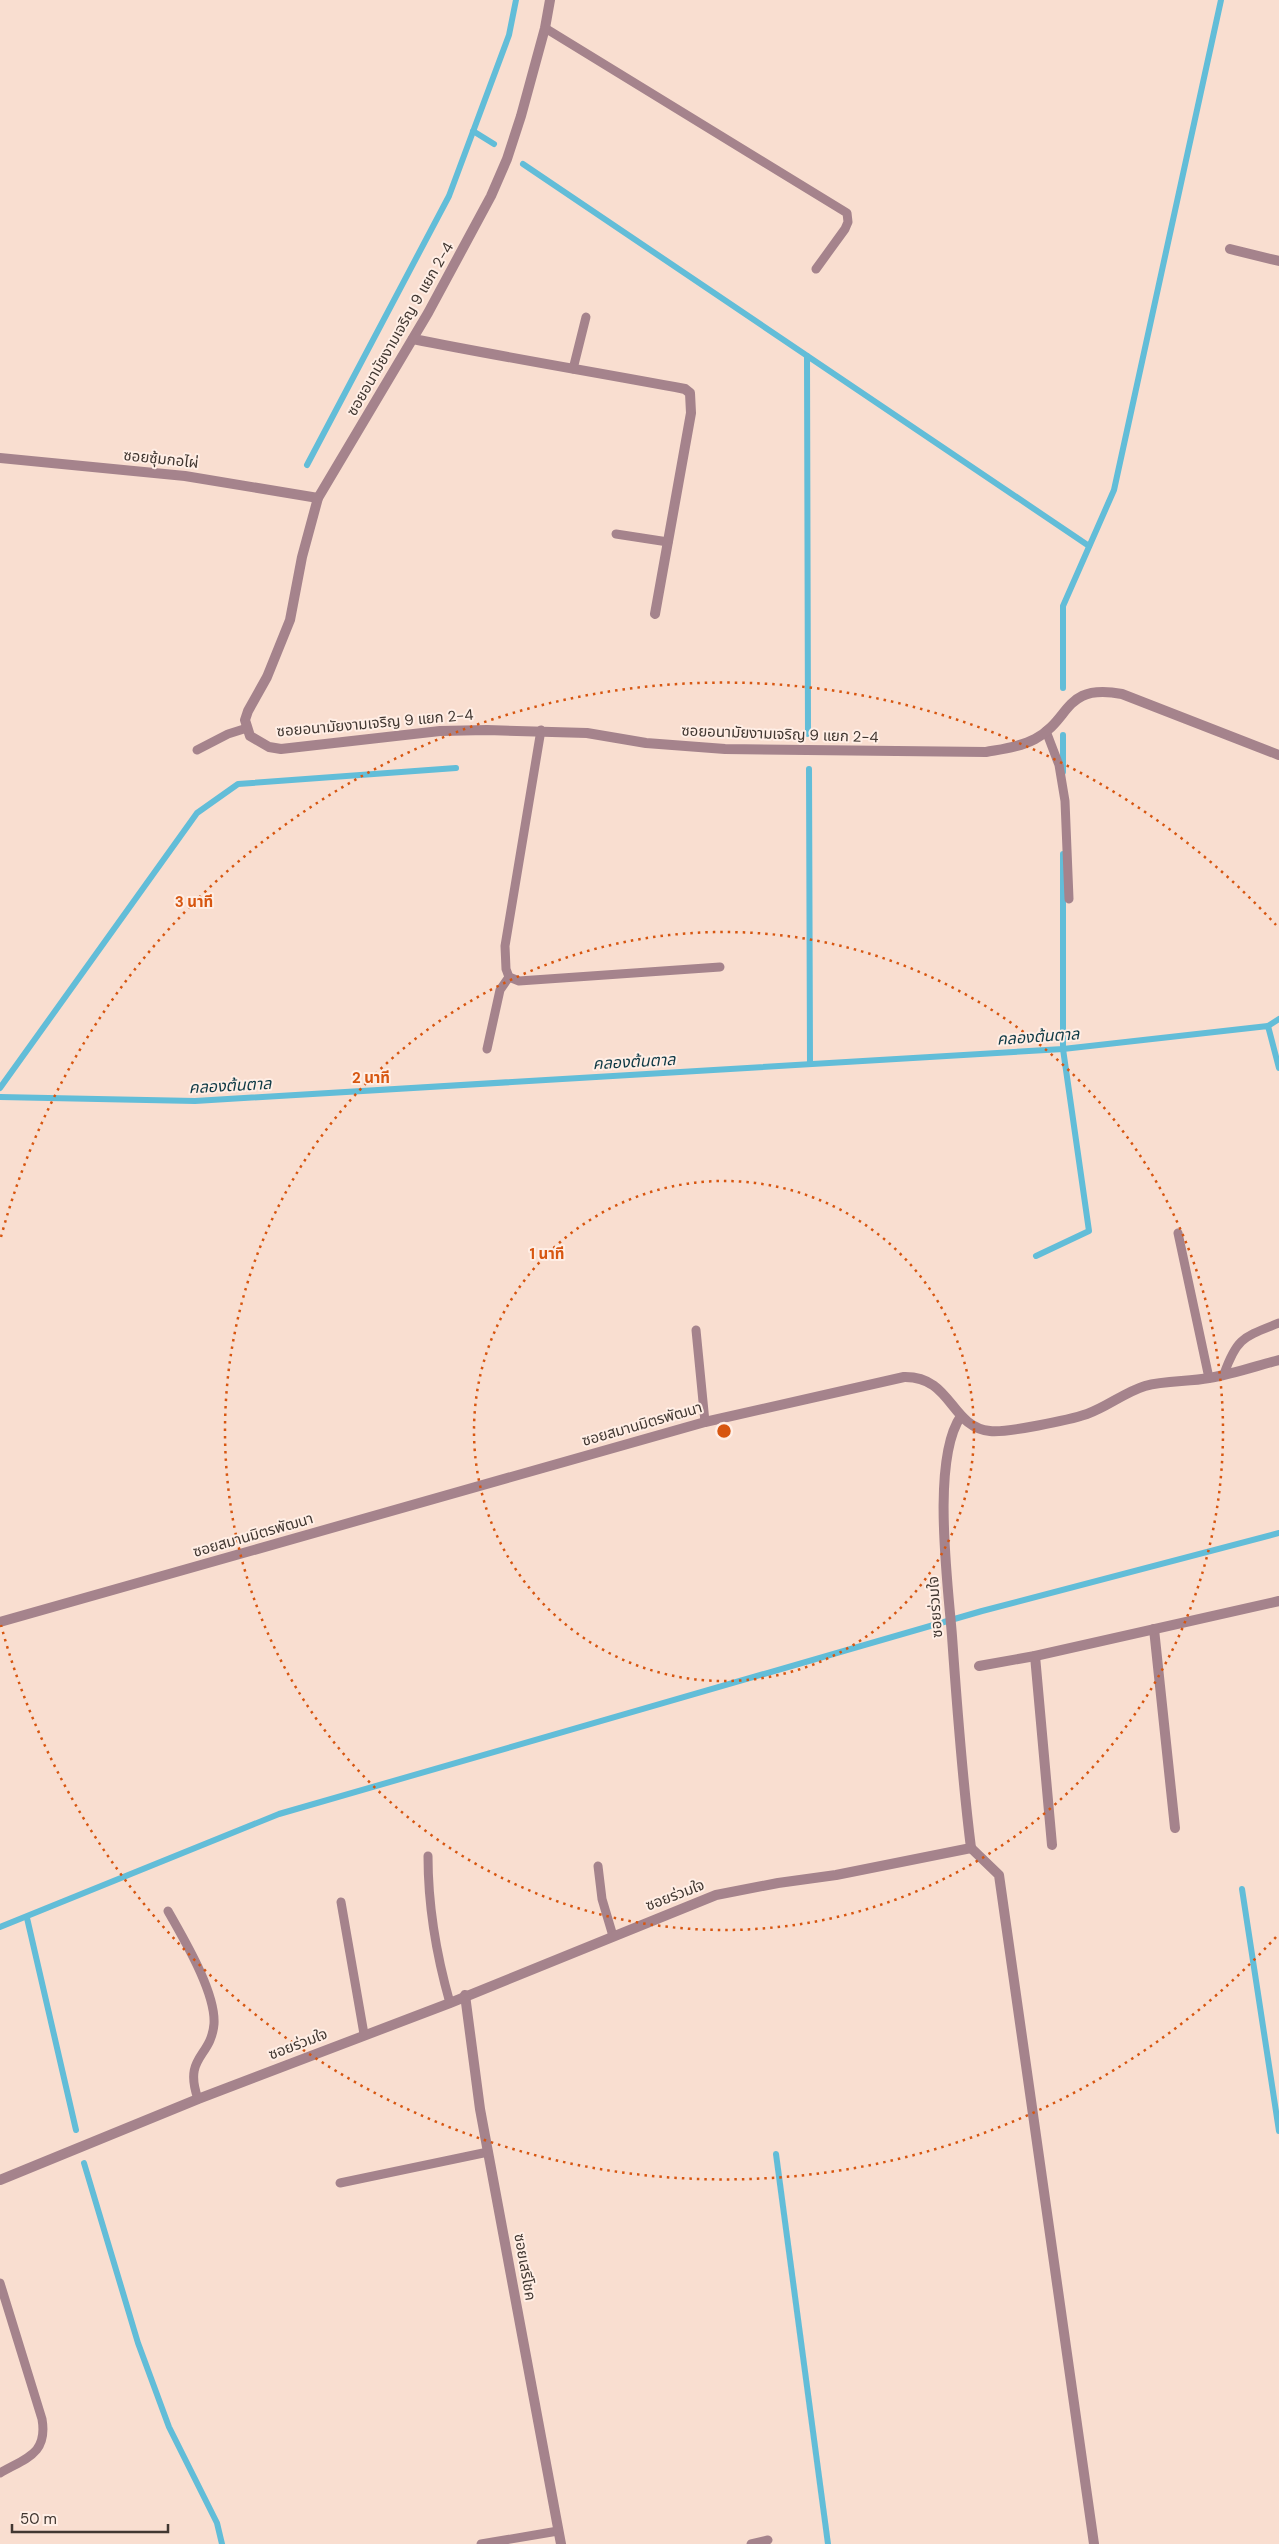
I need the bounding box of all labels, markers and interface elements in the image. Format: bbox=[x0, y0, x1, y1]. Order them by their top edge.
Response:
street label: ซอยอนามัยงามเจริญ 9 แยก 2-4 bbox=[342, 239, 458, 419]
street label: ซอยซุ้มกอไผ่ bbox=[123, 445, 199, 473]
street label: ซอยอนามัยงามเจริญ 9 แยก 2-4 bbox=[276, 704, 474, 742]
street label: ซอยอนามัยงามเจริญ 9 แยก 2-4 bbox=[681, 721, 879, 747]
text: 3 นาที bbox=[175, 892, 213, 912]
water label: คลองต้นตาล bbox=[996, 1023, 1081, 1050]
water label: คลองต้นตาล bbox=[592, 1049, 677, 1074]
text: 2 นาที bbox=[352, 1068, 390, 1088]
water label: คลองต้นตาล bbox=[188, 1073, 273, 1098]
text: 1 นาที bbox=[530, 1244, 564, 1264]
street label: ซอยสมานมิตรพัฒนา bbox=[580, 1397, 704, 1451]
centre of rings bbox=[715, 1422, 733, 1440]
street label: ซอยสมานมิตรพัฒนา bbox=[191, 1508, 315, 1562]
street label: ซอยร่วมใจ bbox=[923, 1576, 947, 1638]
street label: ซอยร่วมใจ bbox=[643, 1875, 707, 1915]
street label: ซอยร่วมใจ bbox=[266, 2024, 330, 2064]
street label: ซอยเสรีโชค bbox=[509, 2232, 541, 2302]
scale bar bbox=[12, 2502, 169, 2534]
text: 50 m bbox=[20, 2509, 57, 2529]

